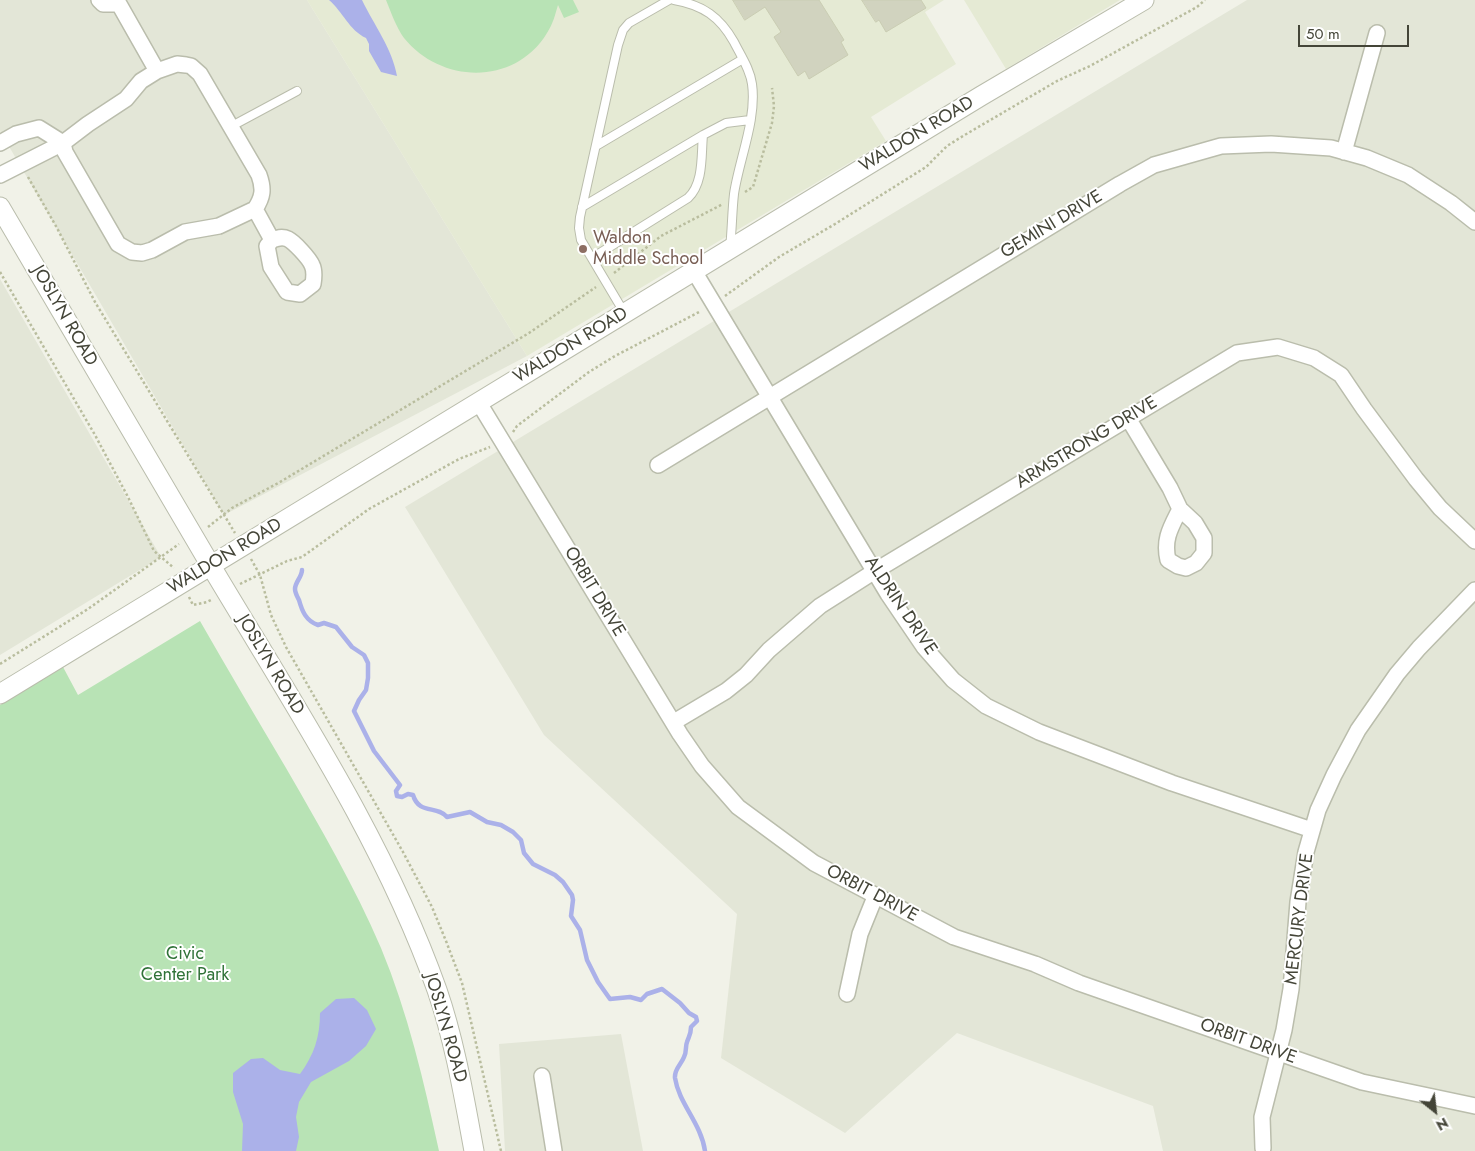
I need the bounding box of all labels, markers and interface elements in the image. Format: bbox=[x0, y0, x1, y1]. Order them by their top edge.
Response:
scale bar bbox=[1300, 15, 1411, 47]
text: 50 m bbox=[1306, 23, 1340, 45]
street label: WALDON ROAD bbox=[856, 92, 978, 178]
street label: GEMINI DRIVE bbox=[997, 186, 1107, 264]
place label: Waldon Middle School bbox=[593, 228, 703, 270]
marker: Waldon Middle School bbox=[577, 243, 589, 255]
street label: JOSLYN ROAD bbox=[27, 262, 101, 370]
street label: WALDON ROAD bbox=[510, 303, 632, 389]
street label: ARMSTRONG DRIVE bbox=[1012, 392, 1162, 494]
street label: WALDON ROAD bbox=[164, 514, 286, 600]
street label: ORBIT DRIVE bbox=[559, 543, 629, 641]
street label: ALDRIN DRIVE bbox=[859, 552, 941, 660]
street label: JOSLYN ROAD bbox=[232, 611, 308, 719]
street label: MERCURY DRIVE bbox=[1281, 852, 1319, 986]
street label: ORBIT DRIVE bbox=[822, 861, 922, 927]
park label: Civic Center Park bbox=[141, 944, 229, 986]
street label: JOSLYN ROAD bbox=[419, 971, 471, 1085]
street label: ORBIT DRIVE bbox=[1197, 1015, 1299, 1069]
north arrow bbox=[1410, 1086, 1460, 1136]
text: N bbox=[1433, 1113, 1452, 1136]

